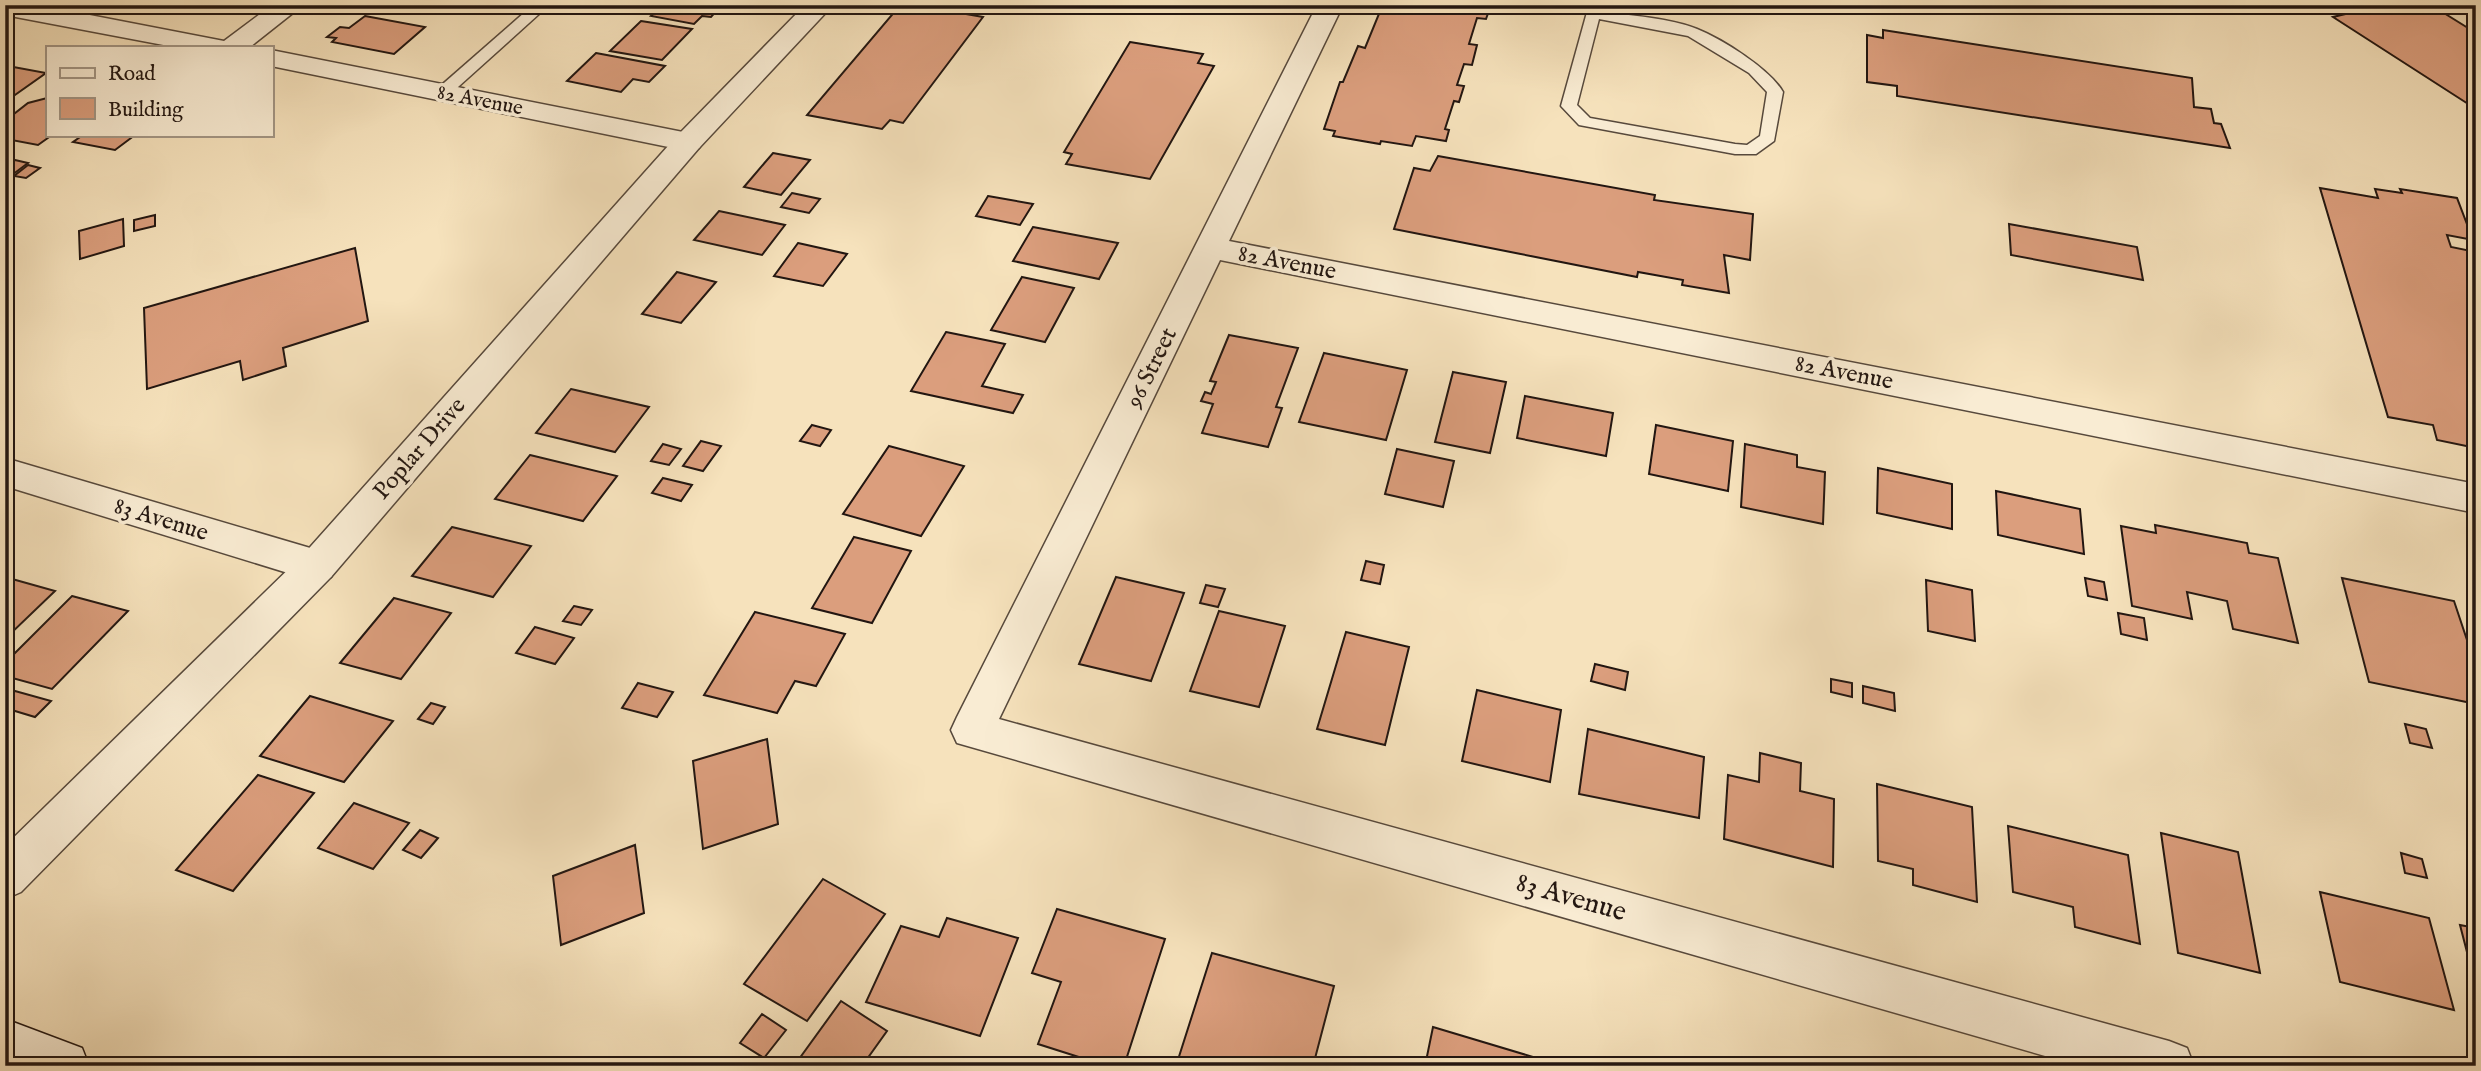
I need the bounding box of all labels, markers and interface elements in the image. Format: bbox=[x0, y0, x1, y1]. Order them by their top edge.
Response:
legend bbox=[46, 46, 273, 136]
text: Road bbox=[108, 61, 156, 88]
street label: 82 Avenue bbox=[435, 79, 526, 123]
text: Building bbox=[108, 97, 184, 124]
street label: 82 Avenue bbox=[1235, 238, 1339, 288]
street label: 96 Street bbox=[1119, 323, 1185, 414]
street label: 82 Avenue bbox=[1792, 348, 1896, 398]
street label: Poplar Drive bbox=[367, 391, 473, 507]
street label: 83 Avenue bbox=[110, 491, 212, 549]
street label: 83 Avenue bbox=[1512, 866, 1630, 930]

